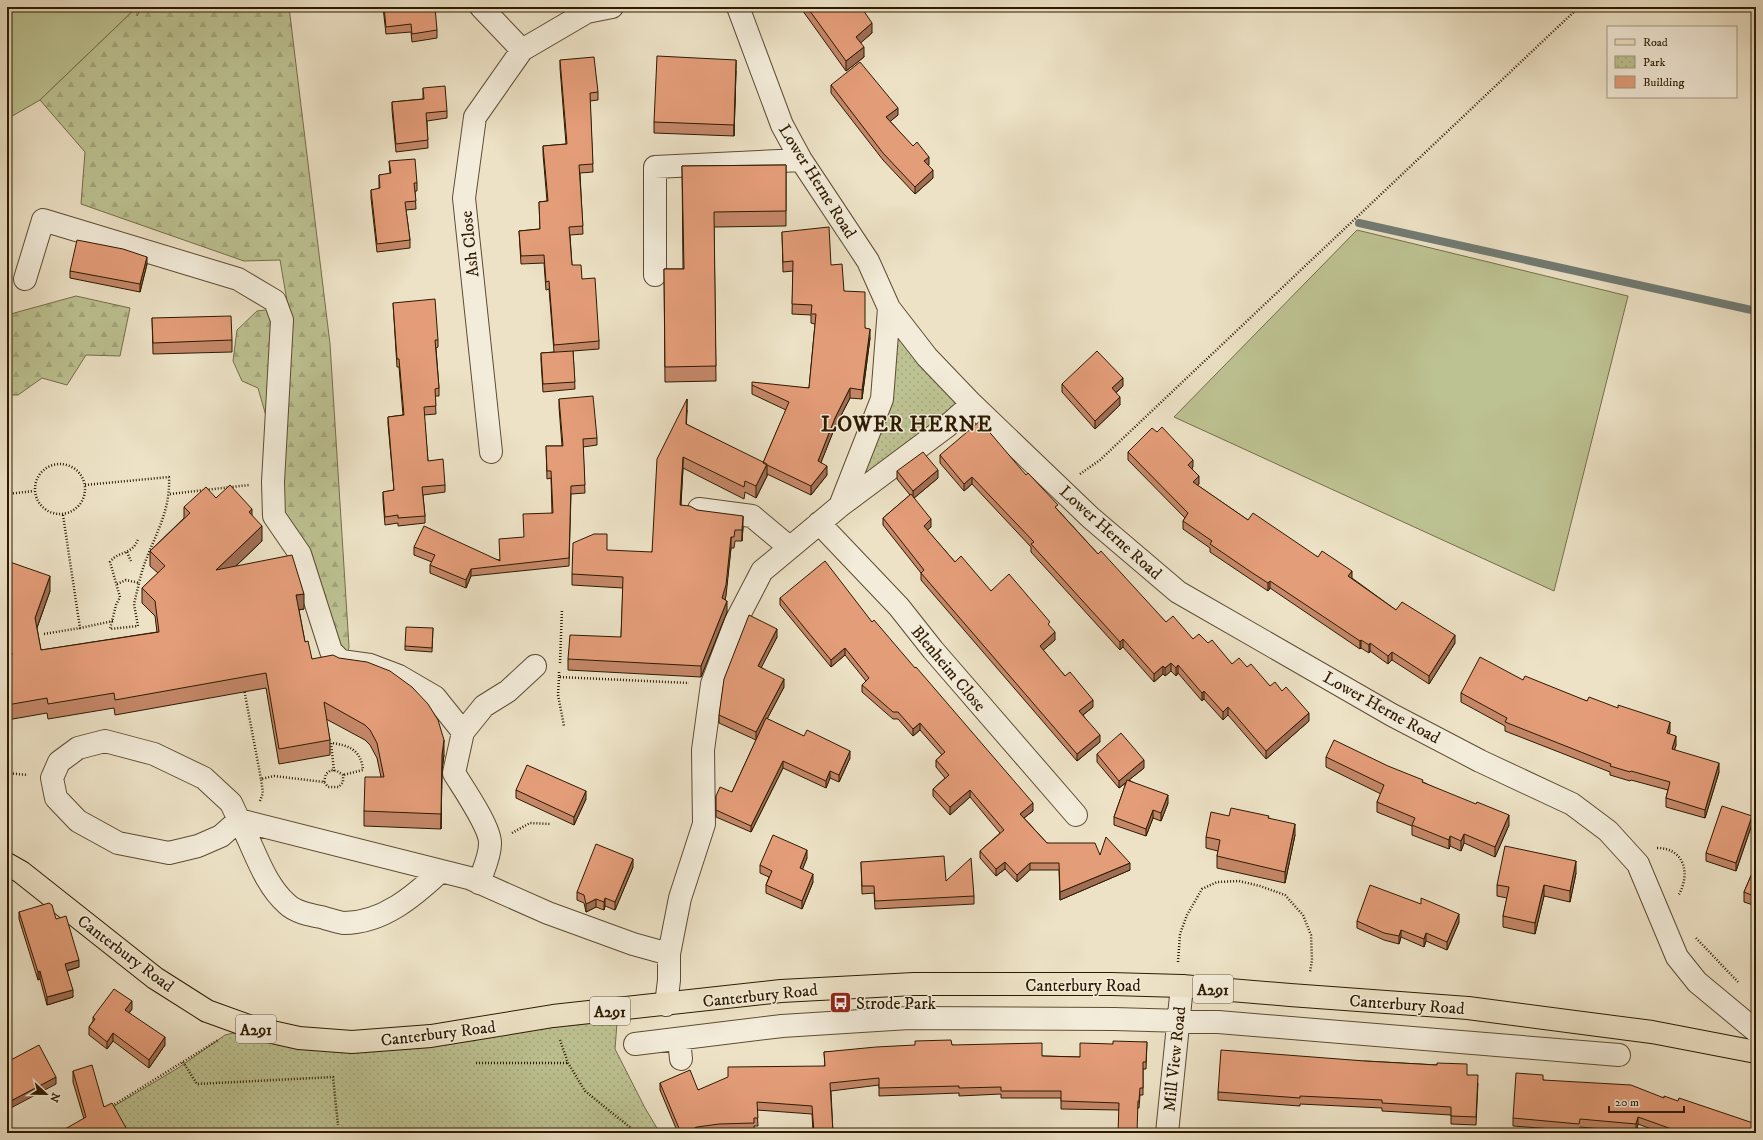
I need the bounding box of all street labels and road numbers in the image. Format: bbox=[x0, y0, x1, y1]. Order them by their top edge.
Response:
street label: Lower Herne Road bbox=[773, 120, 861, 243]
street label: Ash Close bbox=[456, 210, 484, 278]
street label: Lower Herne Road bbox=[1054, 481, 1167, 585]
street label: Blenheim Close bbox=[906, 621, 991, 716]
street label: Lower Herne Road bbox=[1319, 667, 1444, 749]
street label: Canterbury Road bbox=[73, 910, 179, 998]
street label: Canterbury Road bbox=[1025, 975, 1141, 997]
road number: A291 bbox=[1193, 975, 1233, 1003]
street label: Canterbury Road bbox=[701, 979, 819, 1013]
street label: Canterbury Road bbox=[1349, 990, 1466, 1020]
road number: A291 bbox=[590, 997, 630, 1025]
street label: Mill View Road bbox=[1159, 1005, 1192, 1113]
road number: A291 bbox=[236, 1015, 276, 1043]
street label: Canterbury Road bbox=[379, 1016, 497, 1052]

